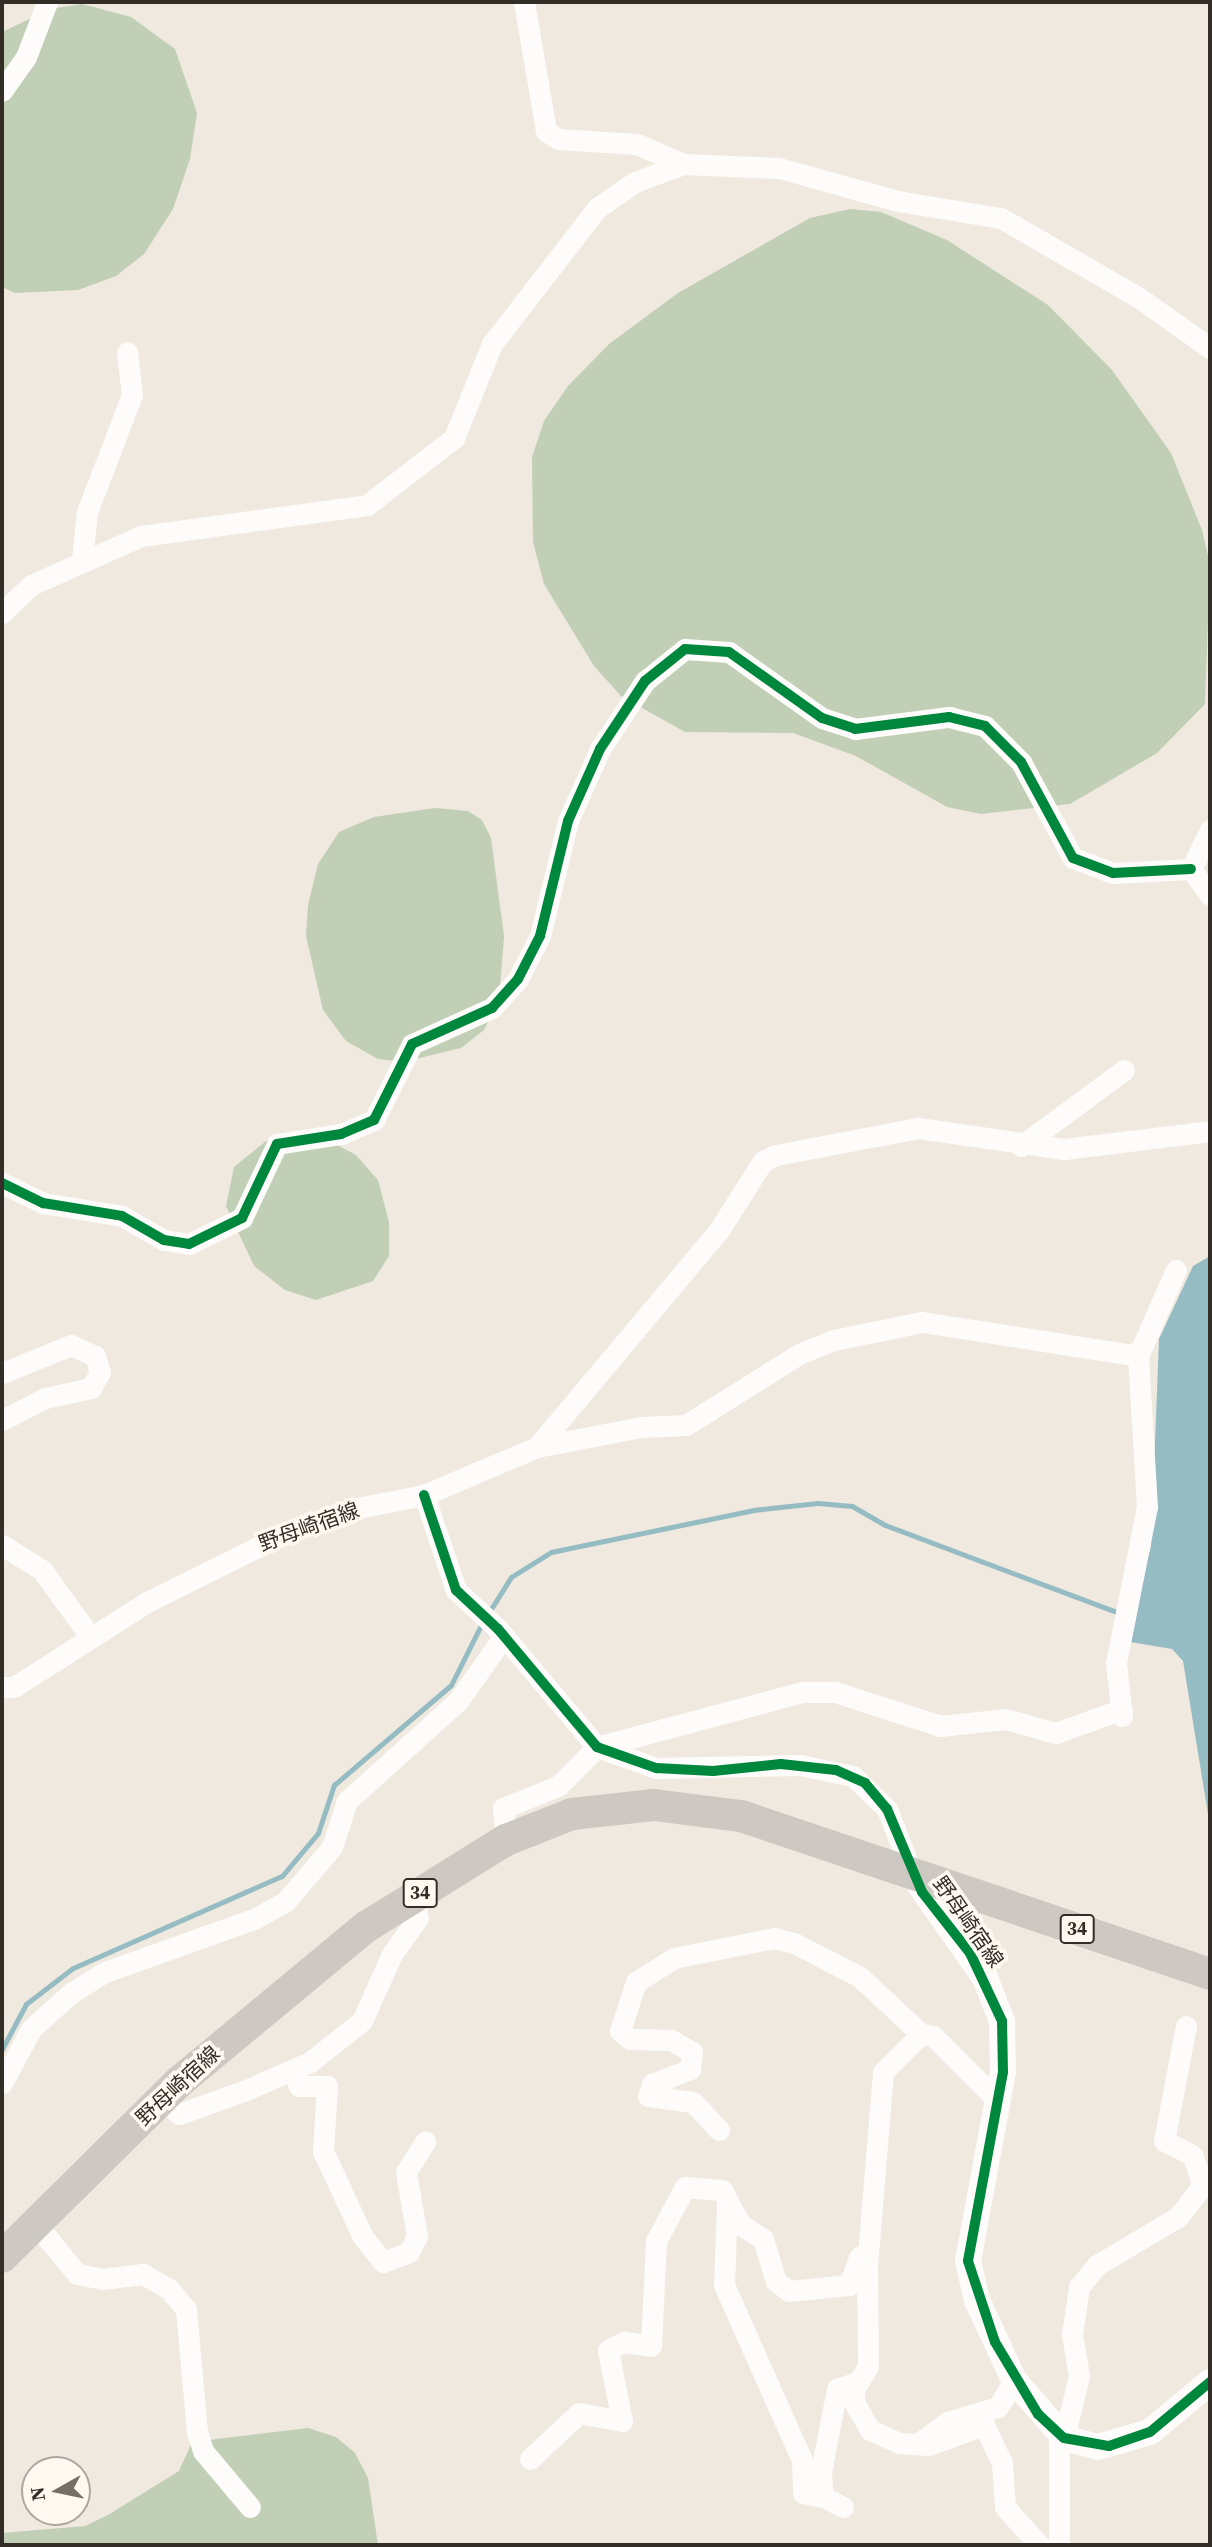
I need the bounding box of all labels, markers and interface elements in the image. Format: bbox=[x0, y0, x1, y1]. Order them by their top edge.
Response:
street label: 野母崎宿線 bbox=[255, 1497, 363, 1557]
street label: 野母崎宿線 bbox=[928, 1872, 1008, 1972]
road number: 34 bbox=[402, 1878, 438, 1909]
road number: 34 bbox=[1060, 1913, 1094, 1944]
street label: 野母崎宿線 bbox=[131, 2041, 225, 2131]
north arrow bbox=[21, 2456, 91, 2526]
text: N bbox=[23, 2485, 51, 2503]

